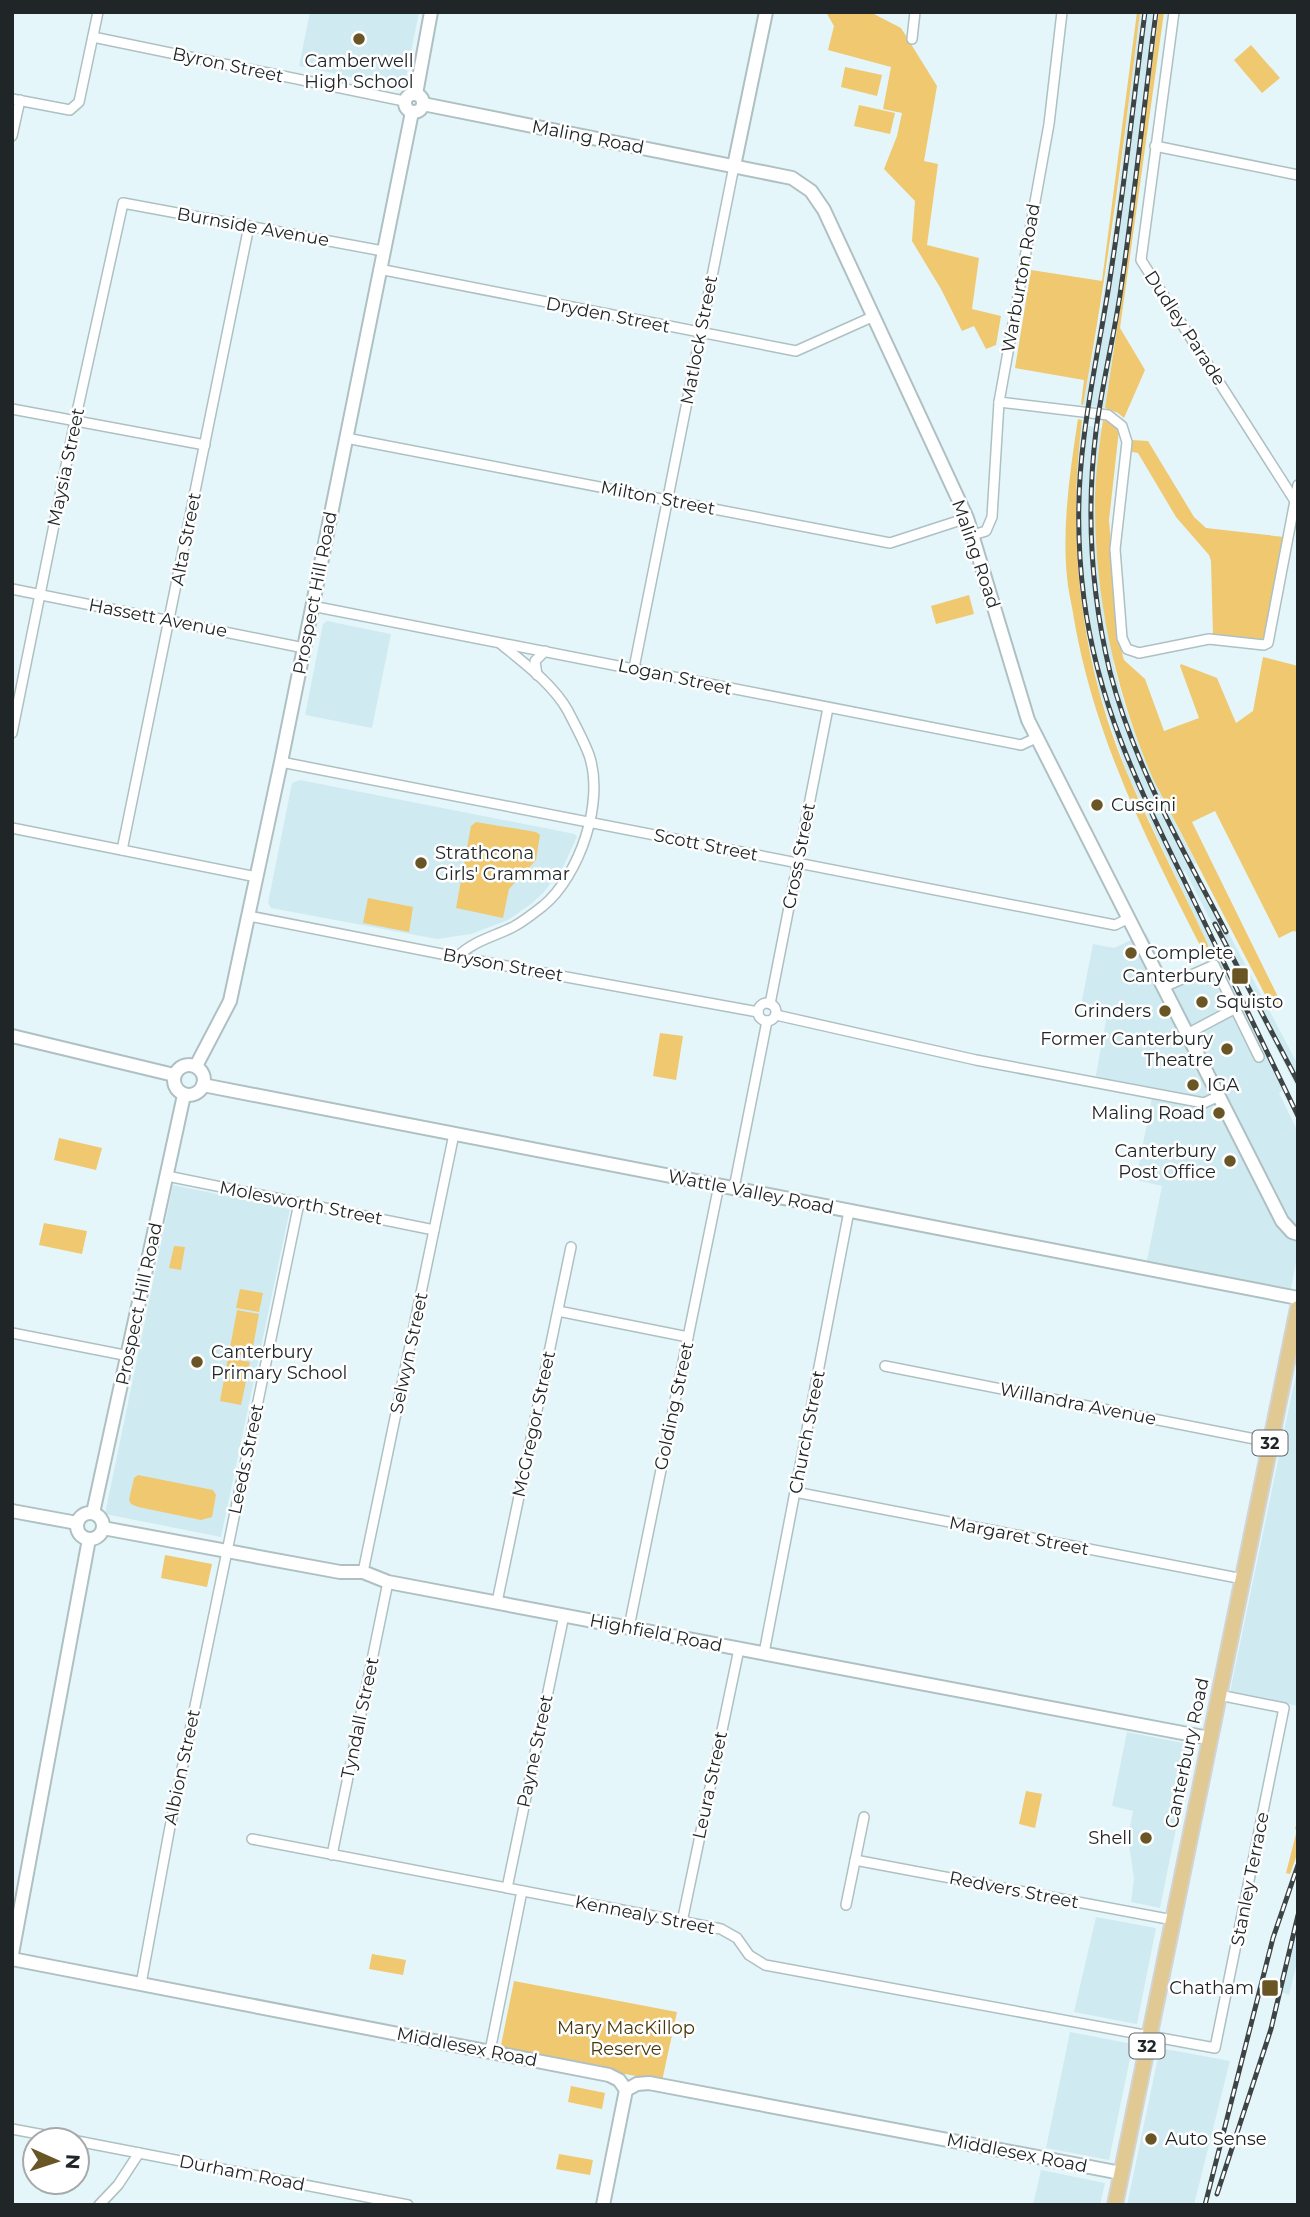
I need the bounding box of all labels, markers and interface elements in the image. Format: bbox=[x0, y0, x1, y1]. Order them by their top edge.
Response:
marker: Camberwell High School bbox=[351, 31, 367, 47]
street label: Byron Street bbox=[170, 43, 286, 87]
place label: Camberwell High School bbox=[304, 50, 414, 93]
street label: Maling Road bbox=[530, 115, 646, 159]
street label: Warburton Road bbox=[997, 202, 1045, 354]
street label: Burnside Avenue bbox=[175, 203, 331, 251]
street label: Dudley Parade bbox=[1140, 266, 1230, 390]
street label: Matlock Street bbox=[676, 274, 722, 406]
street label: Dryden Street bbox=[544, 292, 672, 338]
street label: Maysia Street bbox=[43, 406, 89, 528]
street label: Milton Street bbox=[599, 476, 717, 520]
street label: Alta Street bbox=[166, 491, 206, 587]
street label: Maling Road bbox=[947, 497, 1005, 611]
street label: Prospect Hill Road bbox=[288, 509, 342, 677]
street label: Hassett Avenue bbox=[87, 594, 229, 642]
street label: Logan Street bbox=[616, 654, 734, 700]
place label: Cuscini bbox=[1111, 794, 1176, 816]
marker: Cuscini bbox=[1089, 797, 1105, 813]
street label: Cross Street bbox=[778, 801, 820, 911]
street label: Scott Street bbox=[652, 824, 760, 866]
place label: Strathcona Girls' Grammar bbox=[435, 842, 570, 885]
marker: Strathcona Girls' Grammar bbox=[413, 855, 429, 871]
place label: Complete bbox=[1145, 942, 1234, 964]
street label: Bryson Street bbox=[441, 944, 565, 986]
marker: Complete bbox=[1123, 945, 1139, 961]
place label: Canterbury bbox=[1123, 965, 1224, 987]
marker: Canterbury bbox=[1230, 966, 1250, 986]
place label: Squisto bbox=[1216, 991, 1283, 1013]
marker: Squisto bbox=[1194, 994, 1210, 1010]
place label: Grinders bbox=[1074, 1000, 1151, 1022]
marker: Grinders bbox=[1157, 1003, 1173, 1019]
place label: Former Canterbury Theatre bbox=[1040, 1028, 1213, 1071]
marker: Former Canterbury Theatre bbox=[1219, 1041, 1235, 1057]
place label: IGA bbox=[1207, 1074, 1239, 1096]
marker: IGA bbox=[1185, 1077, 1201, 1093]
place label: Maling Road bbox=[1091, 1102, 1205, 1124]
marker: Maling Road bbox=[1211, 1105, 1227, 1121]
place label: Canterbury Post Office bbox=[1115, 1140, 1216, 1183]
marker: Canterbury Post Office bbox=[1222, 1153, 1238, 1169]
street label: Wattle Valley Road bbox=[666, 1165, 836, 1219]
street label: Molesworth Street bbox=[218, 1176, 384, 1230]
street label: Prospect Hill Road bbox=[111, 1221, 167, 1387]
street label: Selwyn Street bbox=[385, 1290, 433, 1416]
street label: Golding Street bbox=[650, 1340, 698, 1472]
place label: Canterbury Primary School bbox=[211, 1341, 347, 1384]
street label: McGregor Street bbox=[508, 1349, 560, 1499]
marker: Canterbury Primary School bbox=[189, 1354, 205, 1370]
street label: Church Street bbox=[784, 1368, 830, 1496]
street label: Willandra Avenue bbox=[998, 1378, 1158, 1430]
street label: Leeds Street bbox=[224, 1402, 268, 1516]
road number: 32 bbox=[1252, 1430, 1288, 1456]
street label: Margaret Street bbox=[947, 1512, 1091, 1560]
street label: Highfield Road bbox=[588, 1609, 724, 1657]
street label: Tyndall Street bbox=[336, 1655, 384, 1781]
street label: Canterbury Road bbox=[1160, 1676, 1214, 1830]
street label: Payne Street bbox=[512, 1693, 558, 1809]
street label: Albion Street bbox=[159, 1707, 205, 1827]
street label: Leura Street bbox=[688, 1729, 732, 1841]
street label: Stanley Terrace bbox=[1226, 1810, 1274, 1948]
place label: Shell bbox=[1088, 1827, 1132, 1849]
marker: Shell bbox=[1138, 1830, 1154, 1846]
street label: Redvers Street bbox=[947, 1867, 1081, 1913]
street label: Kennealy Street bbox=[573, 1891, 717, 1939]
place label: Chatham bbox=[1169, 1977, 1254, 1999]
marker: Chatham bbox=[1260, 1978, 1280, 1998]
park label: Mary MacKillop Reserve bbox=[557, 2017, 695, 2060]
street label: Middlesex Road bbox=[395, 2023, 539, 2071]
road number: 32 bbox=[1130, 2034, 1164, 2058]
north arrow bbox=[21, 2126, 91, 2196]
place label: Auto Sense bbox=[1165, 2128, 1267, 2150]
street label: Middlesex Road bbox=[945, 2129, 1089, 2177]
marker: Auto Sense bbox=[1143, 2131, 1159, 2147]
street label: Durham Road bbox=[177, 2150, 307, 2196]
text: N bbox=[61, 2154, 84, 2170]

